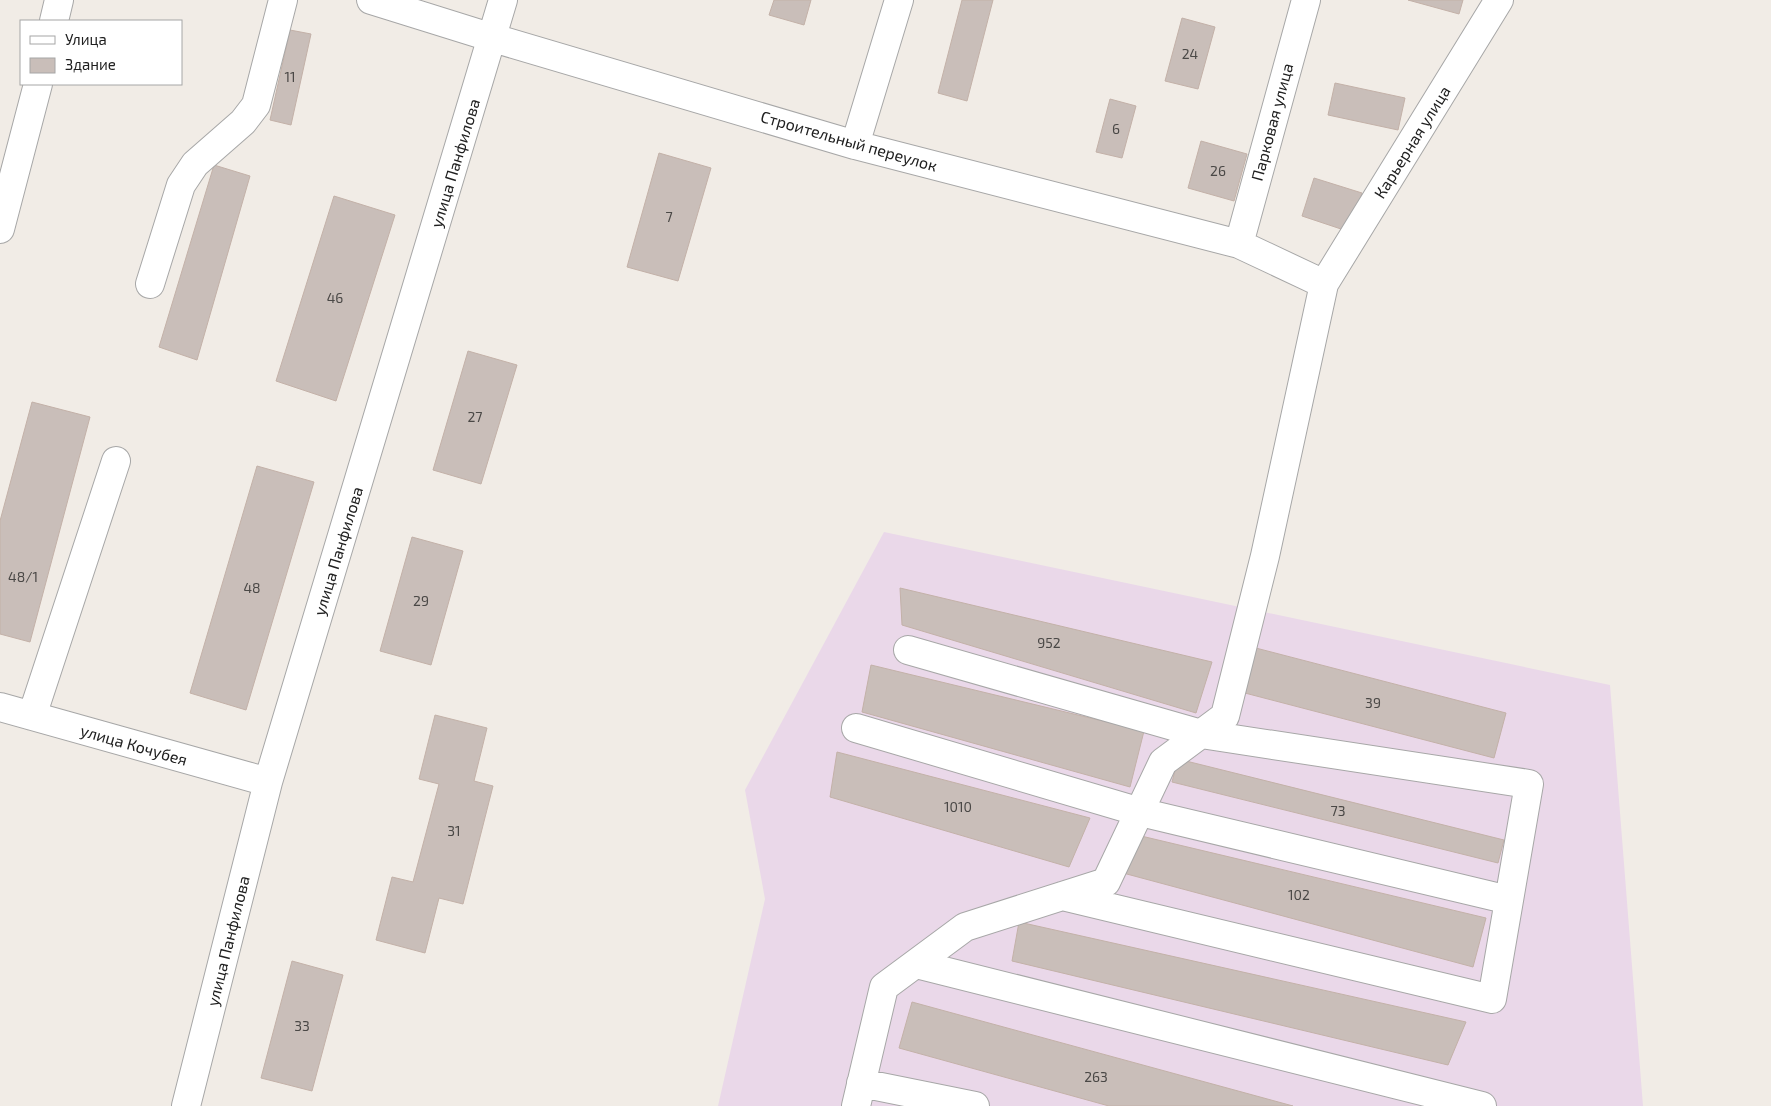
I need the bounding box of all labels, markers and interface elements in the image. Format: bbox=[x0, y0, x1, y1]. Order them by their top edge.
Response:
legend bbox=[20, 20, 182, 85]
text: Улица bbox=[65, 30, 107, 48]
house number: 24 bbox=[1182, 45, 1198, 62]
text: Здание bbox=[65, 55, 116, 73]
street label: Парковая улица bbox=[1247, 61, 1297, 183]
house number: 11 bbox=[284, 68, 296, 85]
street label: Карьерная улица bbox=[1369, 82, 1455, 202]
street label: улица Панфилова bbox=[426, 96, 484, 230]
street label: Строительный переулок bbox=[758, 106, 940, 176]
house number: 6 bbox=[1112, 120, 1120, 137]
house number: 26 bbox=[1210, 162, 1226, 179]
house number: 7 bbox=[665, 208, 673, 225]
house number: 46 bbox=[327, 289, 343, 306]
house number: 27 bbox=[467, 408, 483, 425]
street label: улица Панфилова bbox=[309, 484, 367, 618]
house number: 48/1 bbox=[8, 568, 38, 585]
house number: 48 bbox=[243, 579, 261, 596]
house number: 29 bbox=[413, 592, 429, 609]
house number: 952 bbox=[1037, 634, 1061, 651]
house number: 39 bbox=[1365, 694, 1381, 711]
street label: улица Кочубея bbox=[78, 720, 190, 770]
house number: 1010 bbox=[944, 798, 972, 815]
house number: 73 bbox=[1331, 802, 1345, 819]
house number: 31 bbox=[447, 822, 461, 839]
street label: улица Панфилова bbox=[202, 874, 254, 1008]
house number: 102 bbox=[1288, 886, 1310, 903]
house number: 33 bbox=[294, 1017, 310, 1034]
house number: 263 bbox=[1084, 1068, 1108, 1085]

